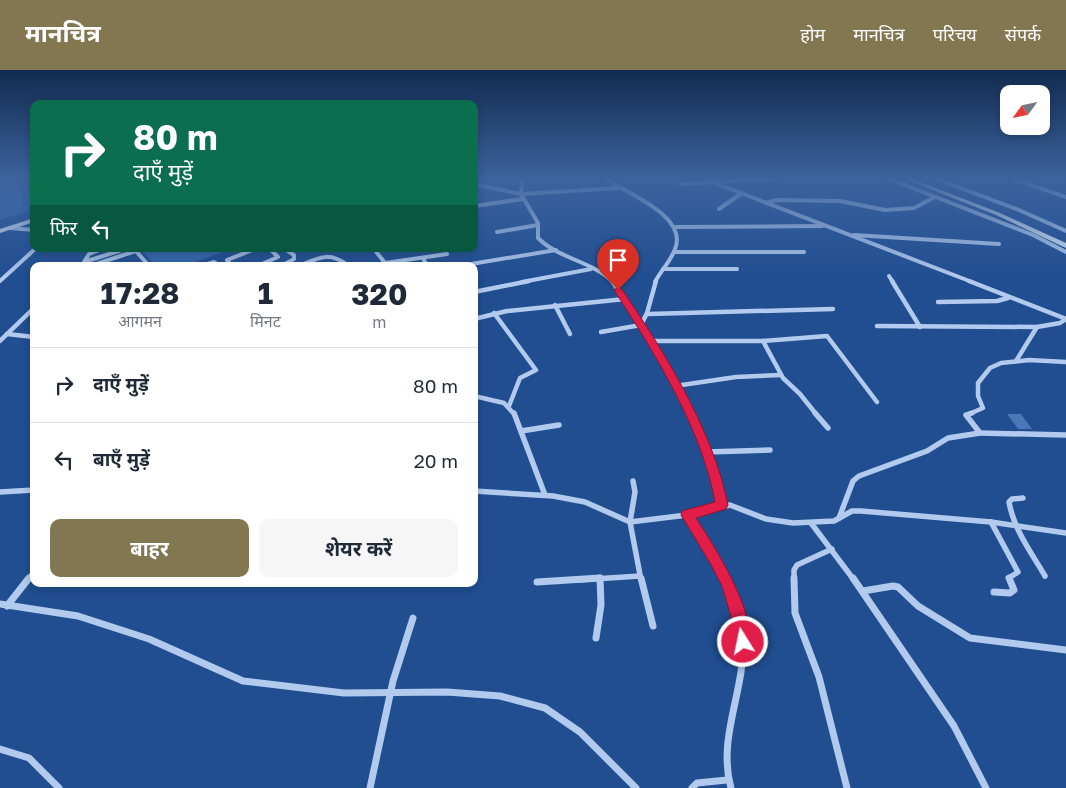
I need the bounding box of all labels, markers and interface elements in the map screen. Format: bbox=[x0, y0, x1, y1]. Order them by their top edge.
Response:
text: मानचित्र bbox=[25, 18, 101, 47]
text: होम bbox=[800, 23, 825, 45]
text: मानचित्र bbox=[853, 23, 905, 45]
text: परिचय bbox=[933, 23, 977, 45]
text: संपर्क bbox=[1005, 23, 1041, 45]
north arrow bbox=[1000, 85, 1050, 135]
map controls bbox=[1000, 85, 1050, 135]
text: 80 m bbox=[133, 116, 218, 158]
icon: right bbox=[50, 120, 115, 185]
text: दाएँ मुड़ें bbox=[133, 158, 193, 185]
icon: left bbox=[87, 215, 115, 243]
text: फिर bbox=[50, 216, 77, 239]
pin bbox=[597, 239, 639, 290]
icon: arrive bbox=[604, 246, 632, 274]
text: 17:28 bbox=[101, 275, 179, 311]
text: 1 bbox=[258, 275, 273, 311]
text: 320 bbox=[351, 276, 407, 312]
text: आगमन bbox=[118, 311, 162, 331]
text: मिनट bbox=[250, 311, 281, 331]
text: m bbox=[372, 312, 386, 332]
icon: right bbox=[50, 371, 78, 399]
text: दाएँ मुड़ें bbox=[93, 372, 149, 395]
text: 80 m bbox=[413, 374, 458, 397]
icon: left bbox=[50, 446, 78, 474]
text: बाएँ मुड़ें bbox=[93, 447, 150, 470]
text: 20 m bbox=[414, 449, 458, 472]
button: बाहर bbox=[50, 519, 249, 577]
button: शेयर करें bbox=[259, 519, 458, 577]
position arrow bbox=[716, 615, 768, 667]

